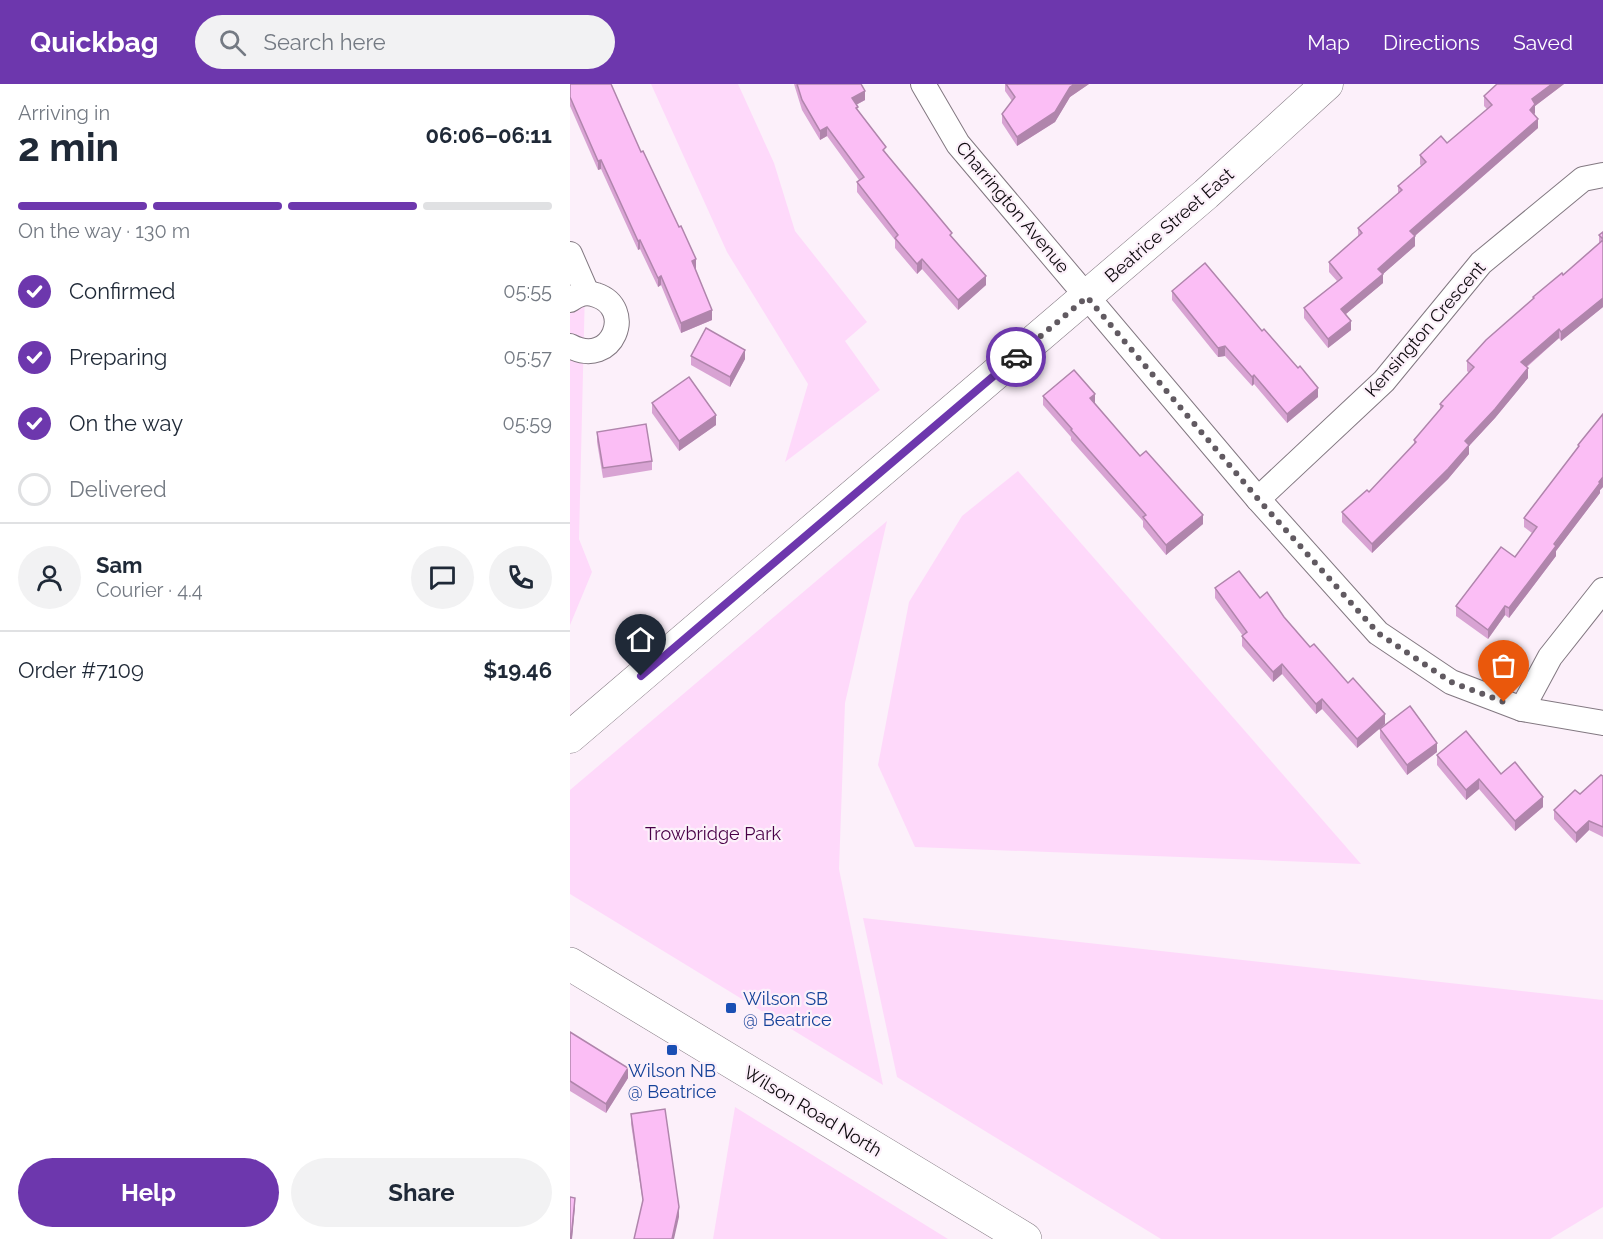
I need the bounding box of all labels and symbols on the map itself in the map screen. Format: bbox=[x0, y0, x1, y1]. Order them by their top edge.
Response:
street label: Charrington Avenue bbox=[952, 137, 1074, 277]
street label: Beatrice Street East bbox=[1100, 163, 1238, 287]
street label: Kensington Crescent bbox=[1361, 257, 1489, 401]
courier bbox=[986, 327, 1046, 387]
pin bbox=[615, 614, 666, 676]
pin bbox=[1478, 640, 1529, 702]
park label: Trowbridge Park bbox=[645, 823, 781, 844]
place label: Wilson SB @ Beatrice bbox=[743, 988, 832, 1030]
marker: Wilson SB @ Beatrice bbox=[724, 1001, 738, 1015]
marker: Wilson NB @ Beatrice bbox=[665, 1043, 679, 1057]
place label: Wilson NB @ Beatrice bbox=[628, 1060, 717, 1102]
street label: Wilson Road North bbox=[740, 1062, 886, 1160]

